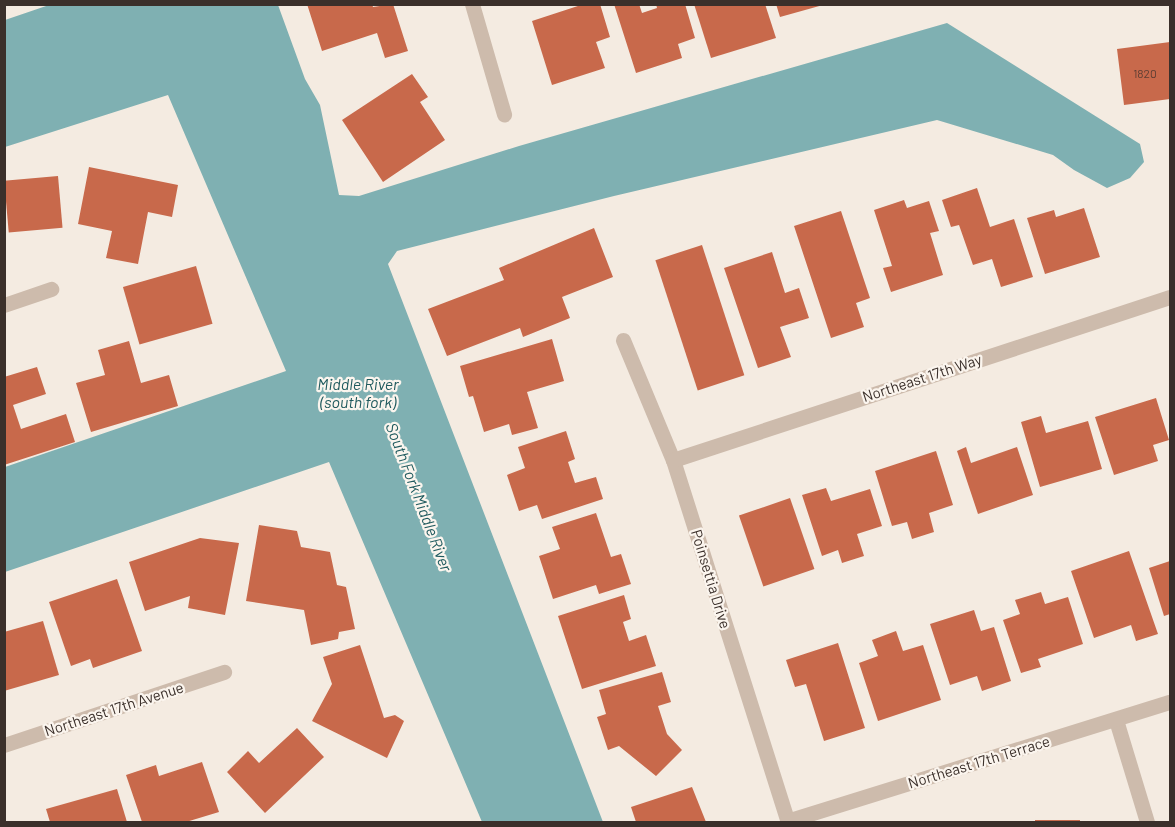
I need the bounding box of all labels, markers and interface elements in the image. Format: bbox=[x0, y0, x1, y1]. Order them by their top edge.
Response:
house number: 1820 bbox=[1133, 67, 1157, 81]
street label: Northeast 17th Way bbox=[860, 350, 984, 406]
water label: Middle River (south fork) bbox=[317, 374, 399, 412]
water label: South Fork Middle River bbox=[382, 420, 456, 574]
street label: Poinsettia Drive bbox=[687, 527, 735, 631]
street label: Northeast 17th Avenue bbox=[42, 678, 186, 740]
street label: Northeast 17th Terrace bbox=[906, 732, 1052, 792]

